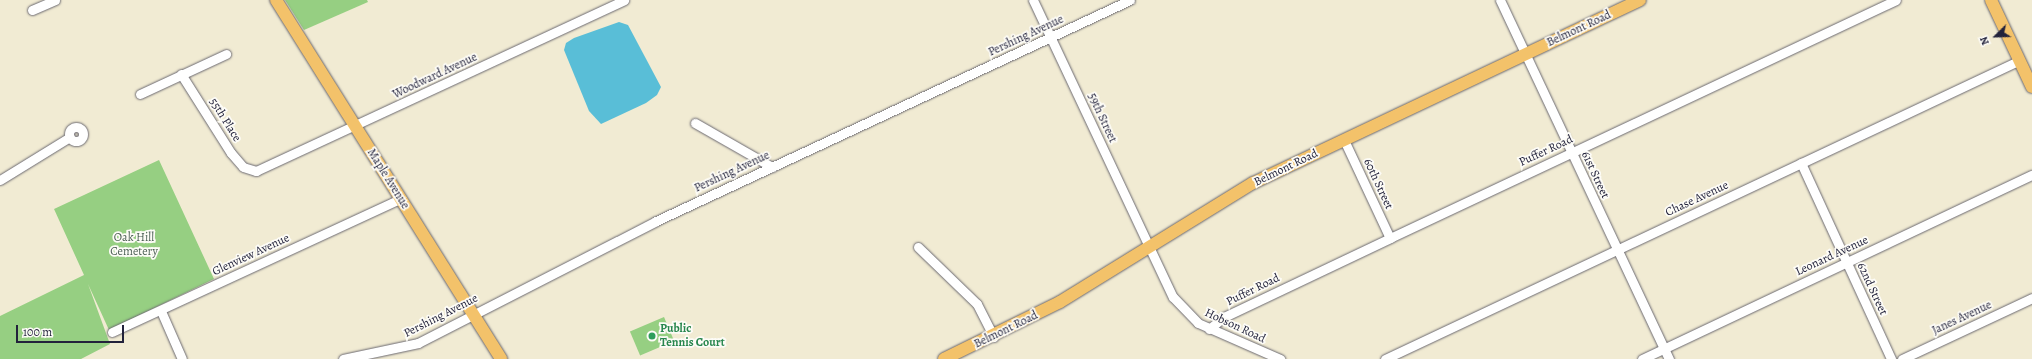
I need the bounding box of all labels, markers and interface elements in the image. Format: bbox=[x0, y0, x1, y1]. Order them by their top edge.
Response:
street label: Belmont Road bbox=[1545, 8, 1613, 50]
street label: Pershing Avenue bbox=[986, 12, 1066, 60]
north arrow bbox=[1976, 16, 2016, 56]
text: N bbox=[1976, 34, 1993, 48]
street label: Woodward Avenue bbox=[390, 50, 480, 102]
street label: 59th Street bbox=[1084, 91, 1120, 145]
street label: 55th Place bbox=[206, 96, 244, 144]
street label: Puffer Road bbox=[1517, 132, 1575, 170]
street label: Maple Avenue bbox=[364, 146, 412, 212]
street label: Belmont Road bbox=[1252, 146, 1320, 190]
street label: Pershing Avenue bbox=[692, 148, 772, 196]
street label: 61st Street bbox=[1578, 149, 1612, 201]
street label: 60th Street bbox=[1360, 156, 1396, 212]
street label: Chase Avenue bbox=[1663, 178, 1731, 220]
park label: Oak Hill Cemetery bbox=[110, 231, 158, 259]
street label: Glenview Avenue bbox=[210, 231, 292, 279]
street label: Leonard Avenue bbox=[1793, 233, 1871, 279]
street label: 62nd Street bbox=[1854, 261, 1890, 317]
street label: Puffer Road bbox=[1224, 271, 1282, 309]
street label: Pershing Avenue bbox=[401, 291, 481, 341]
street label: Janes Avenue bbox=[1930, 298, 1994, 338]
street label: Hobson Road bbox=[1202, 306, 1268, 346]
street label: Belmont Road bbox=[972, 308, 1040, 352]
scale bar bbox=[18, 317, 126, 343]
place label: Public Tennis Court bbox=[660, 322, 725, 350]
text: 100 m bbox=[23, 324, 52, 340]
marker: Public Tennis Court bbox=[647, 331, 657, 341]

